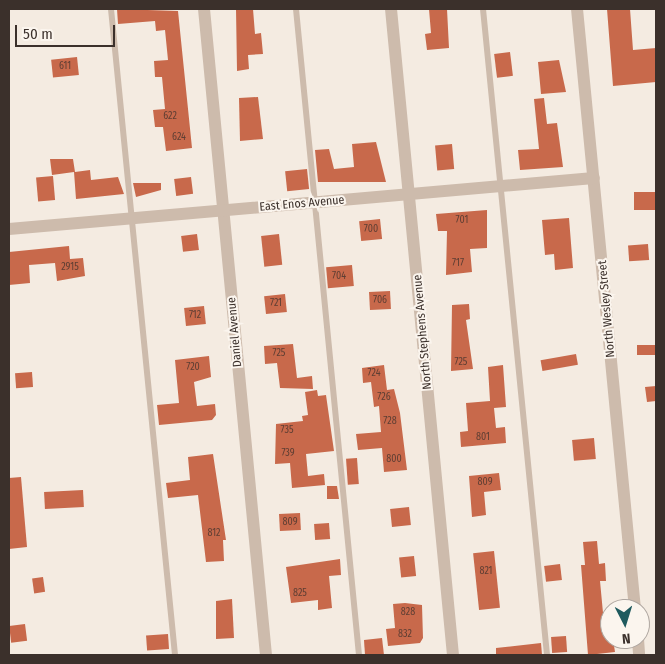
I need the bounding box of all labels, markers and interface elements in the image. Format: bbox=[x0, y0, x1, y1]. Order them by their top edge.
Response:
scale bar bbox=[18, 15, 118, 47]
text: 50 m bbox=[23, 25, 53, 43]
house number: 611 bbox=[59, 61, 71, 73]
house number: 622 bbox=[163, 111, 177, 123]
house number: 624 bbox=[172, 132, 186, 144]
street label: East Enos Avenue bbox=[259, 193, 345, 215]
house number: 701 bbox=[456, 215, 468, 227]
house number: 700 bbox=[364, 224, 378, 236]
house number: 717 bbox=[452, 258, 464, 270]
street label: North Wesley Street bbox=[596, 260, 618, 358]
house number: 2915 bbox=[61, 262, 79, 274]
house number: 704 bbox=[332, 271, 346, 283]
street label: North Stephens Avenue bbox=[411, 274, 435, 390]
house number: 706 bbox=[373, 295, 387, 307]
street label: Daniel Avenue bbox=[225, 296, 245, 368]
house number: 721 bbox=[270, 298, 282, 310]
house number: 712 bbox=[189, 310, 201, 322]
house number: 725 bbox=[273, 348, 285, 360]
house number: 725 bbox=[455, 357, 467, 369]
house number: 720 bbox=[186, 362, 200, 374]
house number: 724 bbox=[368, 368, 380, 380]
house number: 726 bbox=[377, 392, 391, 404]
house number: 728 bbox=[383, 416, 397, 428]
house number: 735 bbox=[280, 425, 294, 437]
house number: 801 bbox=[476, 432, 490, 444]
house number: 739 bbox=[281, 448, 295, 460]
house number: 800 bbox=[386, 454, 402, 466]
house number: 809 bbox=[478, 477, 492, 489]
house number: 809 bbox=[283, 517, 297, 529]
house number: 812 bbox=[207, 528, 221, 540]
house number: 821 bbox=[479, 566, 493, 578]
house number: 825 bbox=[293, 588, 307, 600]
north arrow bbox=[600, 599, 650, 649]
house number: 828 bbox=[401, 607, 415, 619]
house number: 832 bbox=[398, 629, 412, 641]
text: N bbox=[621, 630, 631, 647]

